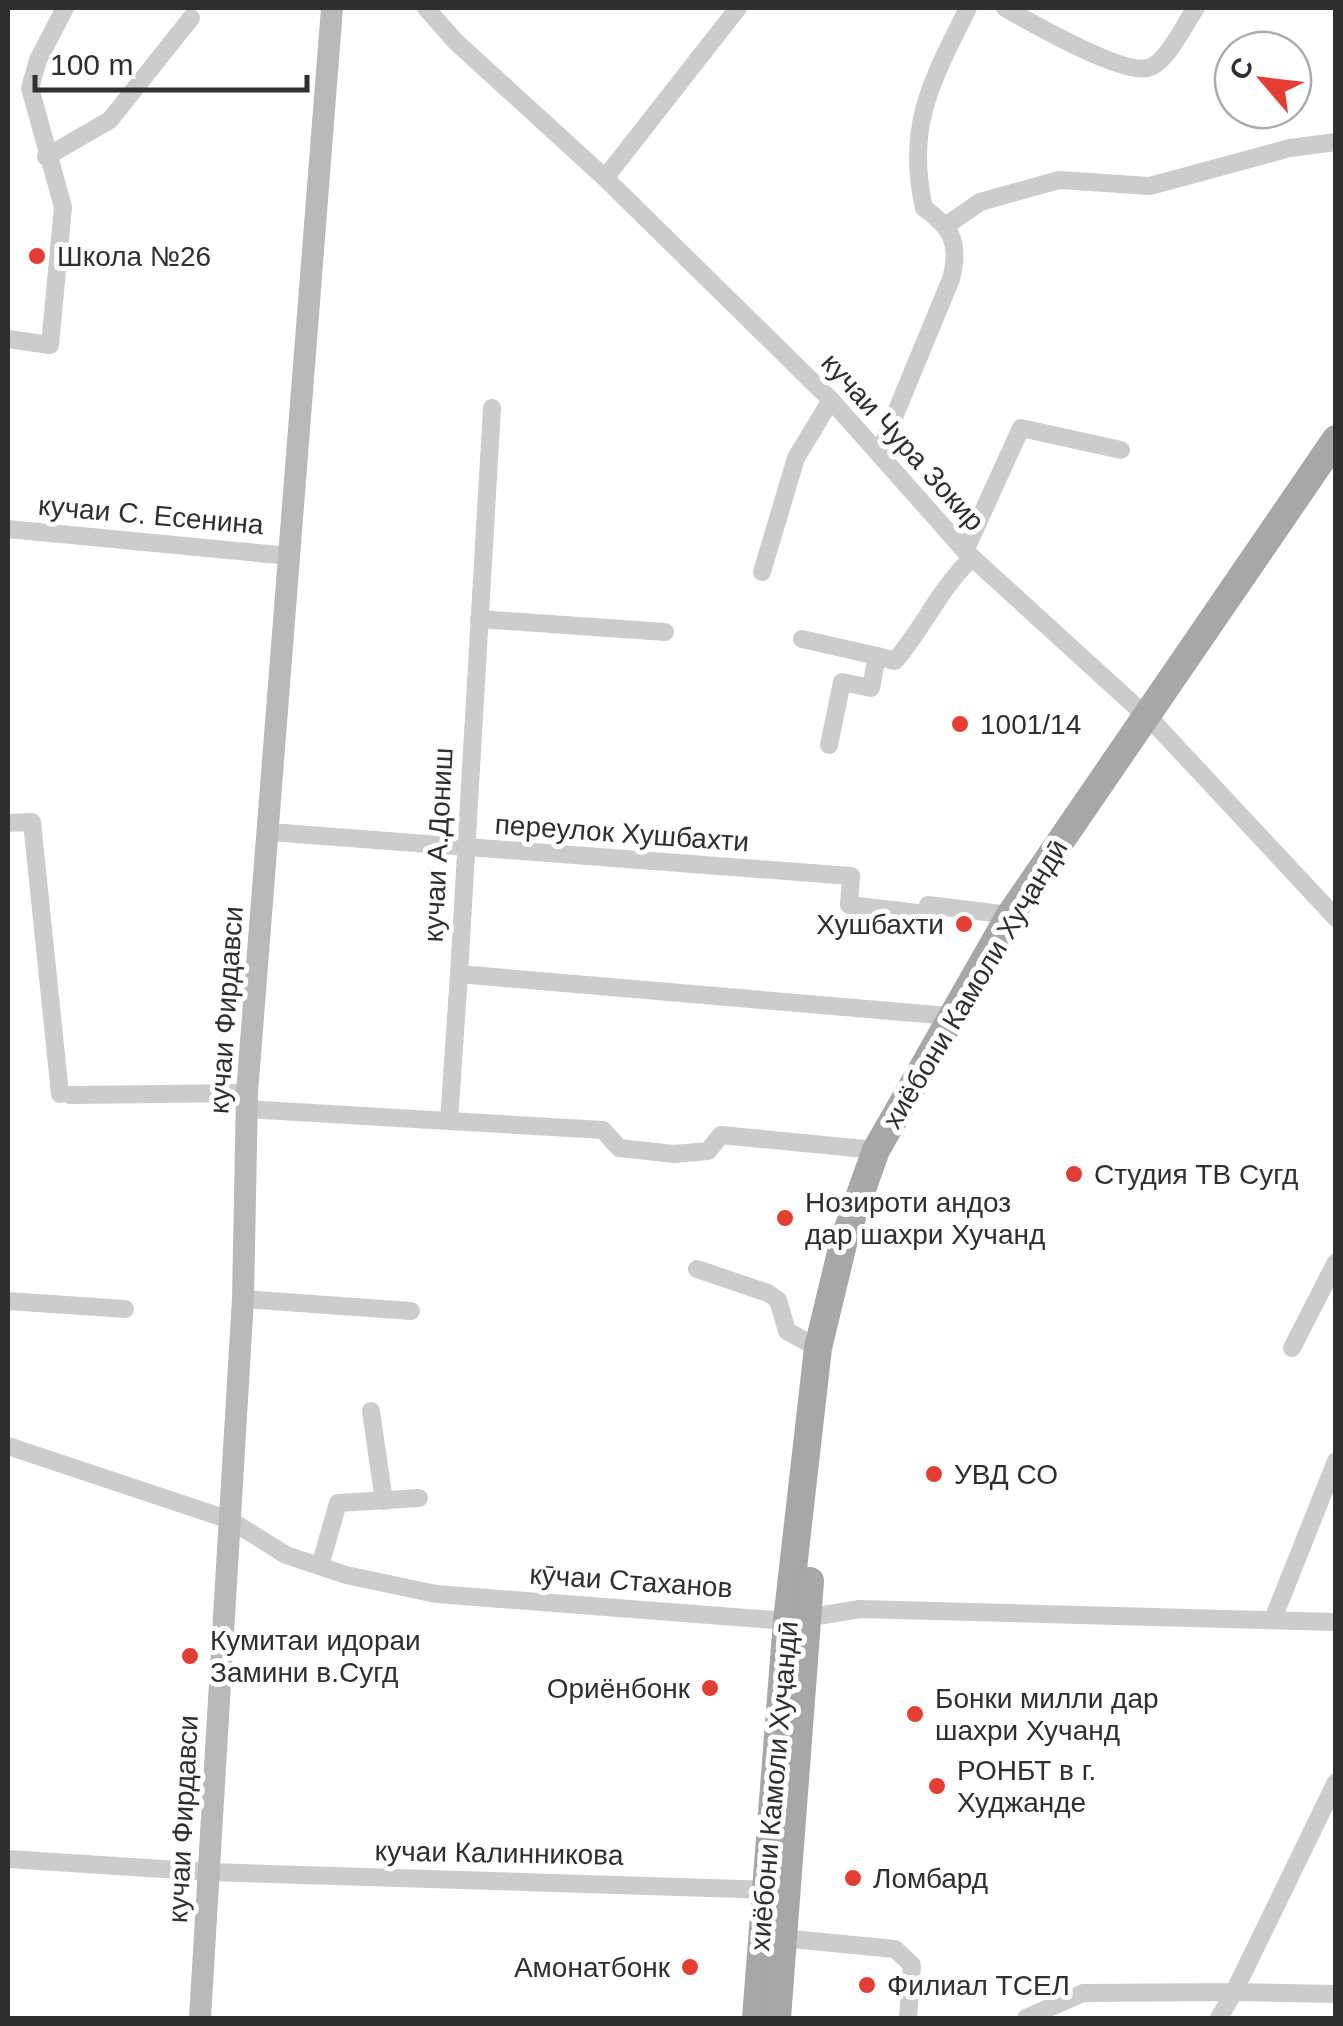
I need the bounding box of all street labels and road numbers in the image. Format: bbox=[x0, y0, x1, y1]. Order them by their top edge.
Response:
street label: кучаи Чура Зокир bbox=[815, 347, 991, 537]
street label: кучаи С. Есенина bbox=[37, 490, 265, 540]
street label: кучаи А.Дониш bbox=[417, 747, 459, 943]
street label: переулок Хушбахти bbox=[494, 809, 750, 857]
street label: хиёбони Камоли Хуҷандӣ bbox=[876, 834, 1074, 1134]
street label: кучаи Фирдавси bbox=[203, 905, 249, 1115]
street label: кӯчаи Стаханов bbox=[529, 1558, 733, 1604]
street label: хиёбони Камоли Хуҷандӣ bbox=[744, 1620, 804, 1952]
street label: кучаи Фирдавси bbox=[162, 1714, 204, 1924]
street label: кучаи Калинникова bbox=[374, 1835, 624, 1871]

